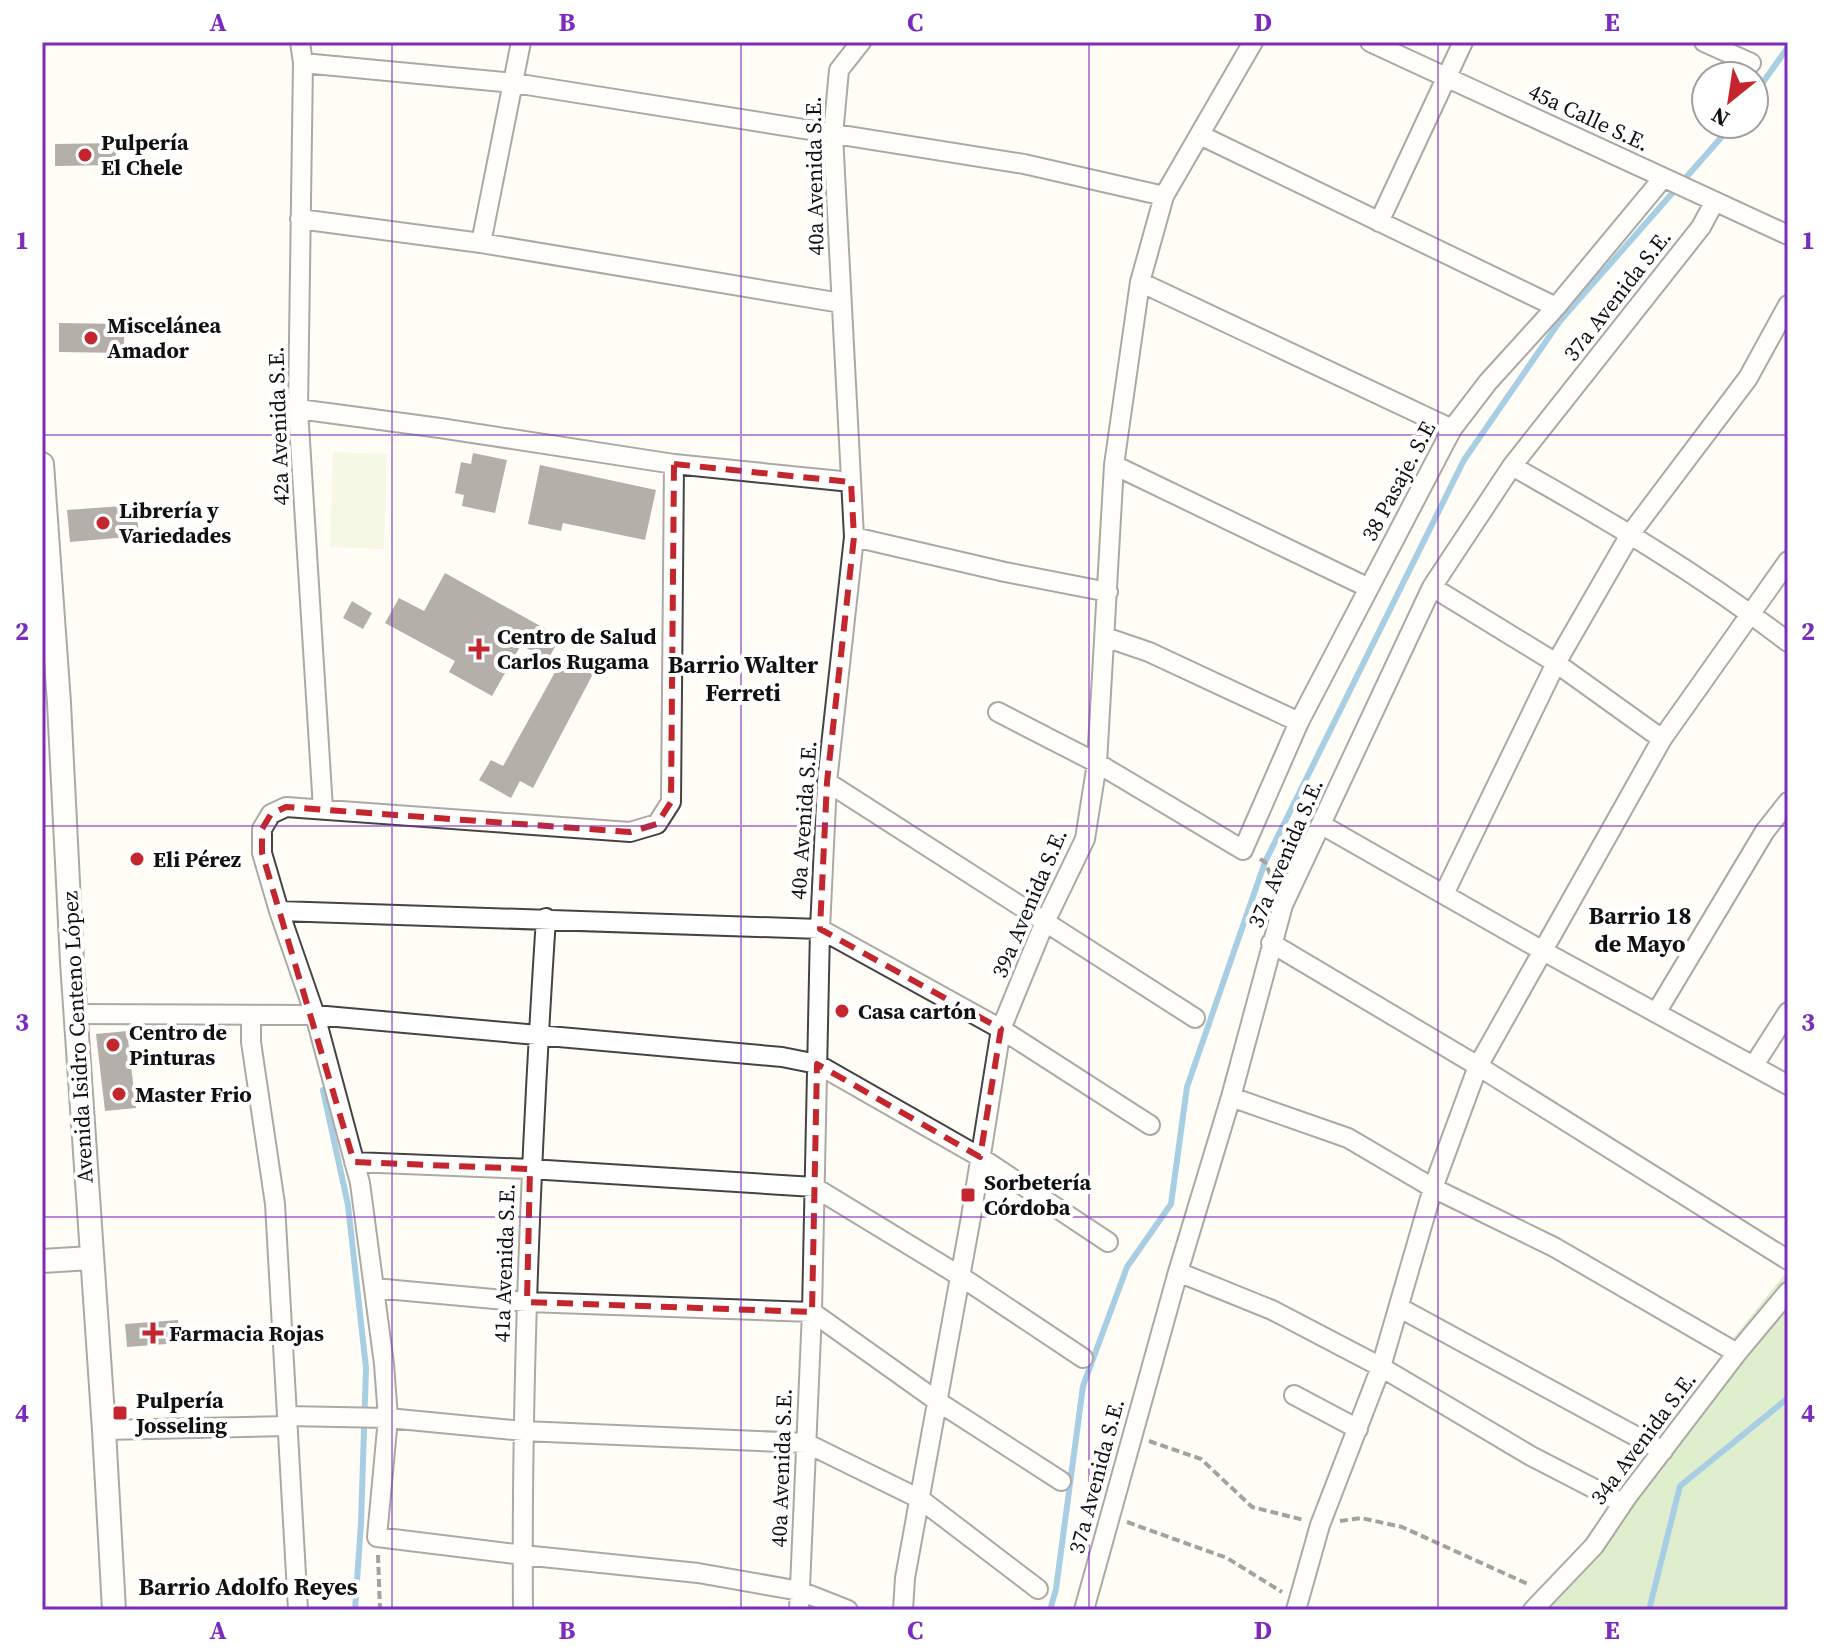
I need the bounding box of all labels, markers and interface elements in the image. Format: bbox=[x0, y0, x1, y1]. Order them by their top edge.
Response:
text: A bbox=[209, 4, 227, 40]
text: B bbox=[559, 4, 576, 40]
text: C bbox=[907, 4, 923, 40]
text: D bbox=[1254, 4, 1272, 40]
text: E bbox=[1604, 4, 1620, 40]
north arrow bbox=[1690, 60, 1770, 140]
street label: 45a Calle S.E. bbox=[1524, 76, 1654, 158]
street label: 40a Avenida S.E. bbox=[798, 96, 830, 256]
text: N bbox=[1706, 100, 1734, 134]
place label: Pulpería El Chele bbox=[101, 127, 189, 182]
marker: Pulpería El Chele bbox=[76, 146, 94, 164]
text: 1 bbox=[15, 222, 29, 258]
text: 1 bbox=[1801, 222, 1815, 258]
street label: 37a Avenida S.E. bbox=[1556, 223, 1678, 367]
place label: Miscelánea Amador bbox=[107, 310, 221, 365]
marker: Miscelánea Amador bbox=[82, 329, 100, 347]
street label: 42a Avenida S.E. bbox=[260, 346, 296, 506]
street label: 38 Pasaje. S.E bbox=[1354, 416, 1442, 546]
place label: Librería y Variedades bbox=[119, 495, 231, 550]
marker: Librería y Variedades bbox=[94, 514, 112, 532]
text: 2 bbox=[15, 613, 29, 649]
text: 2 bbox=[1801, 613, 1815, 649]
place label: Centro de Salud Carlos Rugama bbox=[497, 621, 657, 676]
marker: Centro de Salud Carlos Rugama bbox=[468, 638, 490, 660]
district label: Barrio Walter Ferreti bbox=[668, 648, 819, 709]
street label: 40a Avenida S.E. bbox=[782, 740, 824, 900]
street label: 37a Avenida S.E. bbox=[1240, 774, 1330, 932]
street label: 39a Avenida S.E. bbox=[984, 824, 1074, 982]
place label: Eli Pérez bbox=[153, 844, 241, 874]
marker: Eli Pérez bbox=[128, 850, 146, 868]
street label: Avenida Isidro Centeno López bbox=[54, 890, 100, 1184]
district label: Barrio 18 de Mayo bbox=[1589, 899, 1691, 960]
place label: Casa cartón bbox=[858, 996, 977, 1026]
marker: Casa cartón bbox=[833, 1002, 851, 1020]
text: 3 bbox=[15, 1004, 29, 1040]
text: 3 bbox=[1801, 1004, 1815, 1040]
place label: Centro de Pinturas bbox=[129, 1017, 227, 1072]
marker: Centro de Pinturas bbox=[104, 1036, 122, 1054]
place label: Master Frio bbox=[135, 1079, 252, 1109]
marker: Master Frio bbox=[110, 1085, 128, 1103]
place label: Sorbetería Córdoba bbox=[984, 1167, 1092, 1222]
street label: 41a Avenida S.E. bbox=[486, 1183, 522, 1343]
marker: Sorbetería Córdoba bbox=[959, 1186, 977, 1204]
place label: Farmacia Rojas bbox=[169, 1318, 324, 1348]
marker: Farmacia Rojas bbox=[144, 1324, 162, 1342]
street label: 34a Avenida S.E. bbox=[1583, 1365, 1703, 1511]
place label: Pulpería Josseling bbox=[134, 1385, 227, 1440]
street label: 40a Avenida S.E. bbox=[763, 1388, 799, 1548]
text: 4 bbox=[15, 1395, 29, 1431]
street label: 37a Avenida S.E. bbox=[1061, 1395, 1131, 1557]
text: 4 bbox=[1801, 1395, 1815, 1431]
marker: Pulpería Josseling bbox=[111, 1404, 129, 1422]
district label: Barrio Adolfo Reyes bbox=[138, 1570, 358, 1603]
text: A bbox=[209, 1612, 227, 1648]
text: B bbox=[559, 1612, 576, 1648]
text: C bbox=[907, 1612, 923, 1648]
text: D bbox=[1254, 1612, 1272, 1648]
text: E bbox=[1604, 1612, 1620, 1648]

